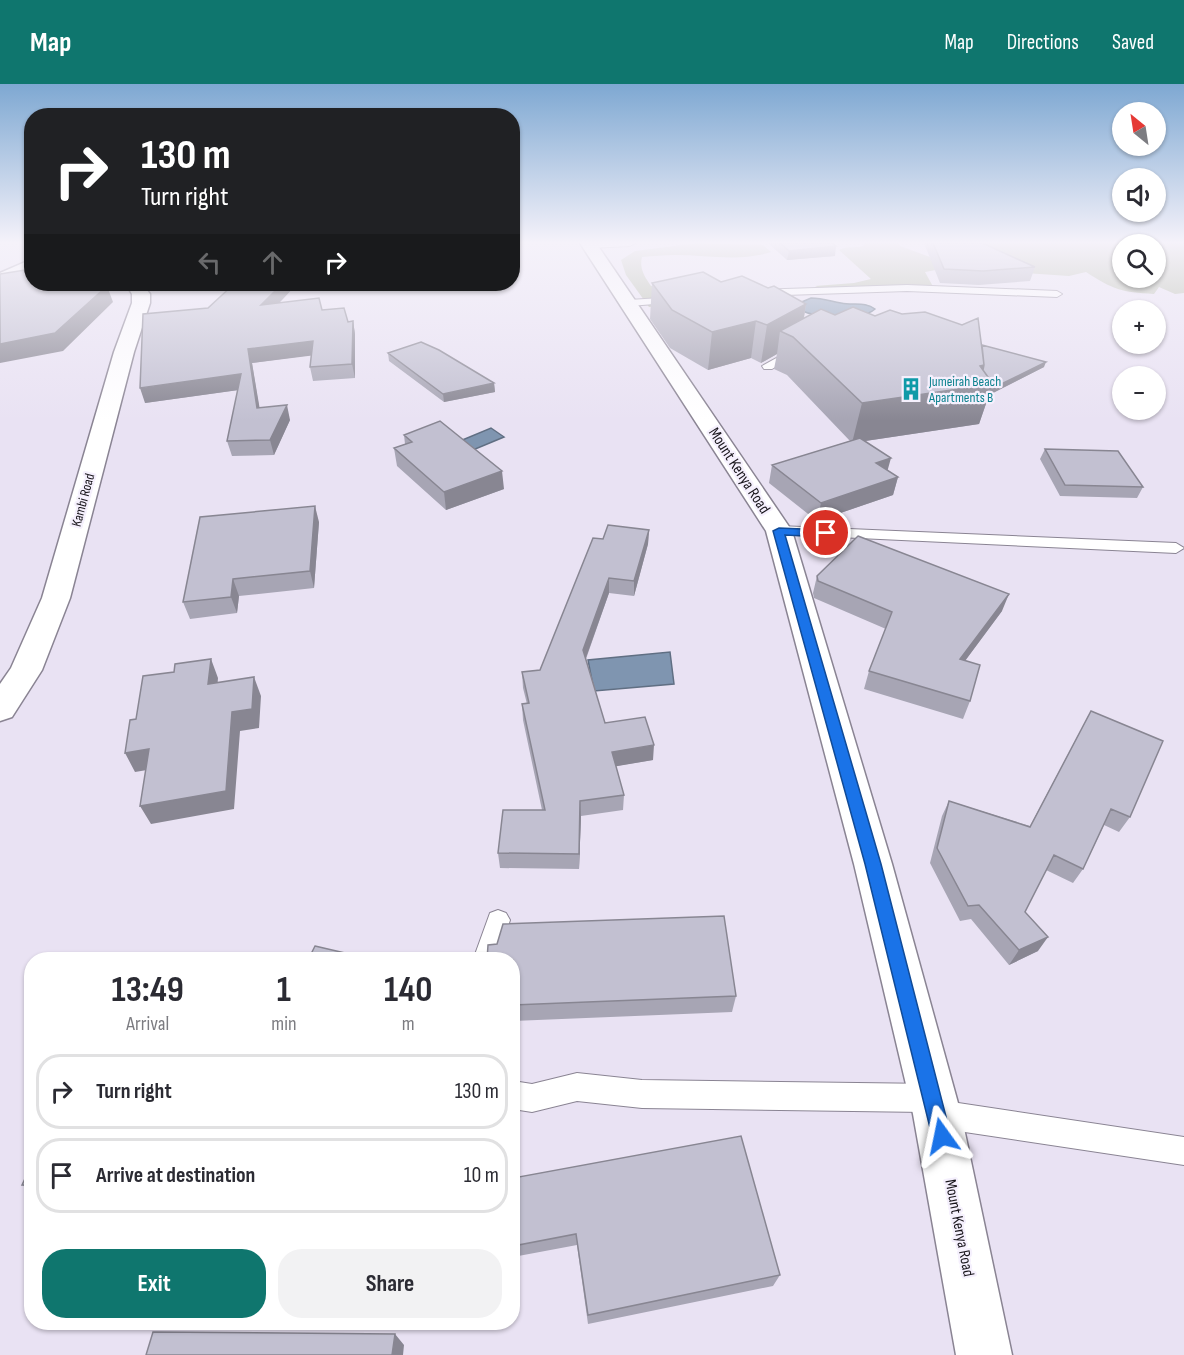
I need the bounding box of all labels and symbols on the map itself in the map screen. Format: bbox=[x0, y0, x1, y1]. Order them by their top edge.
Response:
north arrow bbox=[1112, 102, 1166, 156]
place label: Jumeirah Beach Apartments B bbox=[928, 373, 1001, 406]
building icon: Jumeirah Beach Apartments B bbox=[898, 376, 924, 402]
street label: Mount Kenya Road bbox=[704, 424, 774, 518]
street label: Kambi Road bbox=[68, 471, 98, 529]
pin bbox=[800, 507, 851, 558]
position arrow bbox=[910, 1104, 974, 1168]
street label: Mount Kenya Road bbox=[940, 1178, 978, 1278]

